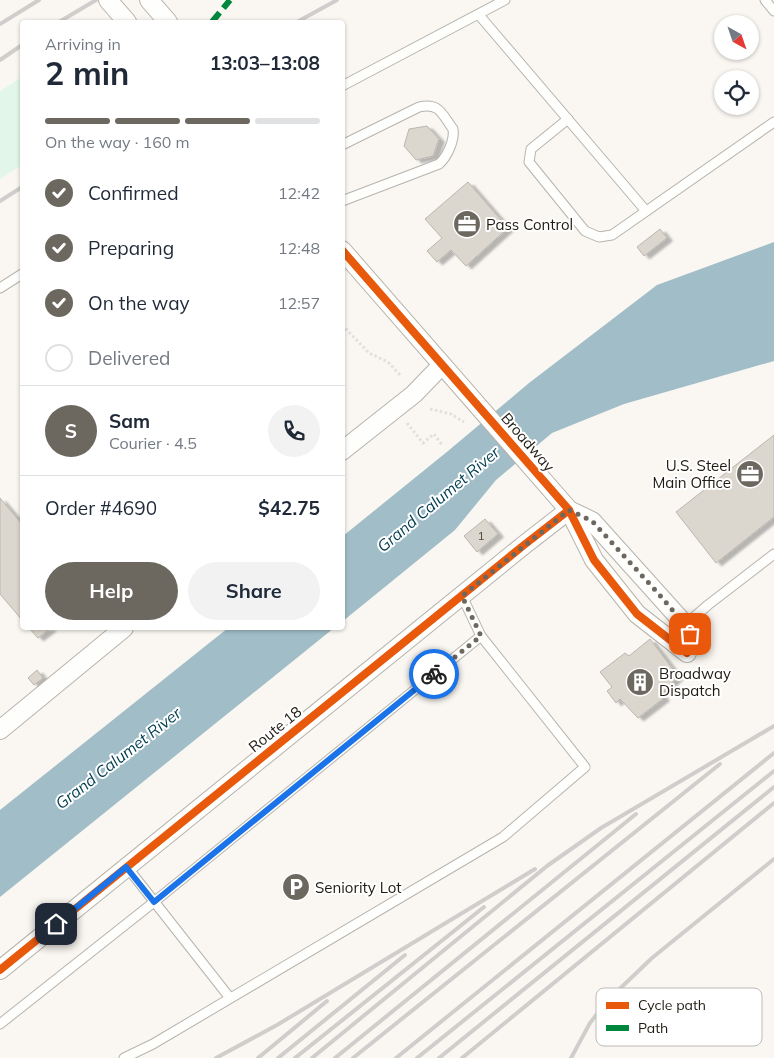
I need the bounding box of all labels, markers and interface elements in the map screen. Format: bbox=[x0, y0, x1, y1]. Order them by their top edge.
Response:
north arrow bbox=[714, 15, 759, 60]
map controls bbox=[714, 15, 759, 115]
text: Arriving in bbox=[45, 34, 121, 54]
text: 13:03–13:08 bbox=[210, 51, 320, 75]
text: 2 min bbox=[45, 53, 129, 93]
button: locate bbox=[714, 70, 759, 115]
text: On the way · 160 m bbox=[45, 132, 190, 152]
icon: check bbox=[45, 179, 73, 207]
text: Confirmed bbox=[88, 181, 179, 205]
text: 12:42 bbox=[278, 183, 320, 203]
office icon: Pass Control bbox=[452, 209, 482, 239]
place label: Pass Control bbox=[486, 215, 573, 234]
icon: check bbox=[45, 234, 73, 262]
text: Preparing bbox=[88, 236, 174, 260]
text: 12:48 bbox=[278, 238, 320, 258]
icon: check bbox=[45, 289, 73, 317]
text: On the way bbox=[88, 291, 190, 315]
text: 12:57 bbox=[278, 293, 320, 313]
text: Delivered bbox=[88, 346, 170, 370]
button: phone bbox=[268, 405, 320, 457]
text: Sam bbox=[109, 409, 150, 433]
street label: Broadway bbox=[497, 409, 559, 475]
text: S bbox=[65, 419, 77, 443]
text: Courier · 4.5 bbox=[109, 433, 197, 453]
water label: Grand Calumet River bbox=[373, 441, 504, 556]
place label: U.S. Steel Main Office bbox=[652, 456, 731, 492]
office icon: U.S. Steel Main Office bbox=[735, 459, 765, 489]
text: Order #4690 bbox=[45, 496, 157, 520]
text: $42.75 bbox=[258, 496, 320, 520]
house number: 1 bbox=[477, 528, 485, 543]
button: Help bbox=[45, 562, 178, 620]
button: Share bbox=[188, 562, 320, 620]
pin bbox=[669, 613, 711, 655]
icon: bag bbox=[676, 620, 704, 648]
courier bbox=[409, 649, 459, 699]
icon: bike bbox=[420, 660, 448, 688]
place label: Broadway Dispatch bbox=[659, 664, 731, 700]
building icon: Broadway Dispatch bbox=[625, 667, 655, 697]
water label: Grand Calumet River bbox=[51, 702, 186, 813]
street label: Route 18 bbox=[245, 702, 305, 756]
parking icon: Seniority Lot bbox=[281, 872, 311, 902]
place label: Seniority Lot bbox=[315, 878, 402, 897]
pin bbox=[35, 903, 77, 945]
icon: home bbox=[42, 910, 70, 938]
legend bbox=[596, 988, 762, 1046]
text: Cycle path bbox=[638, 996, 706, 1014]
text: Path bbox=[638, 1019, 668, 1037]

